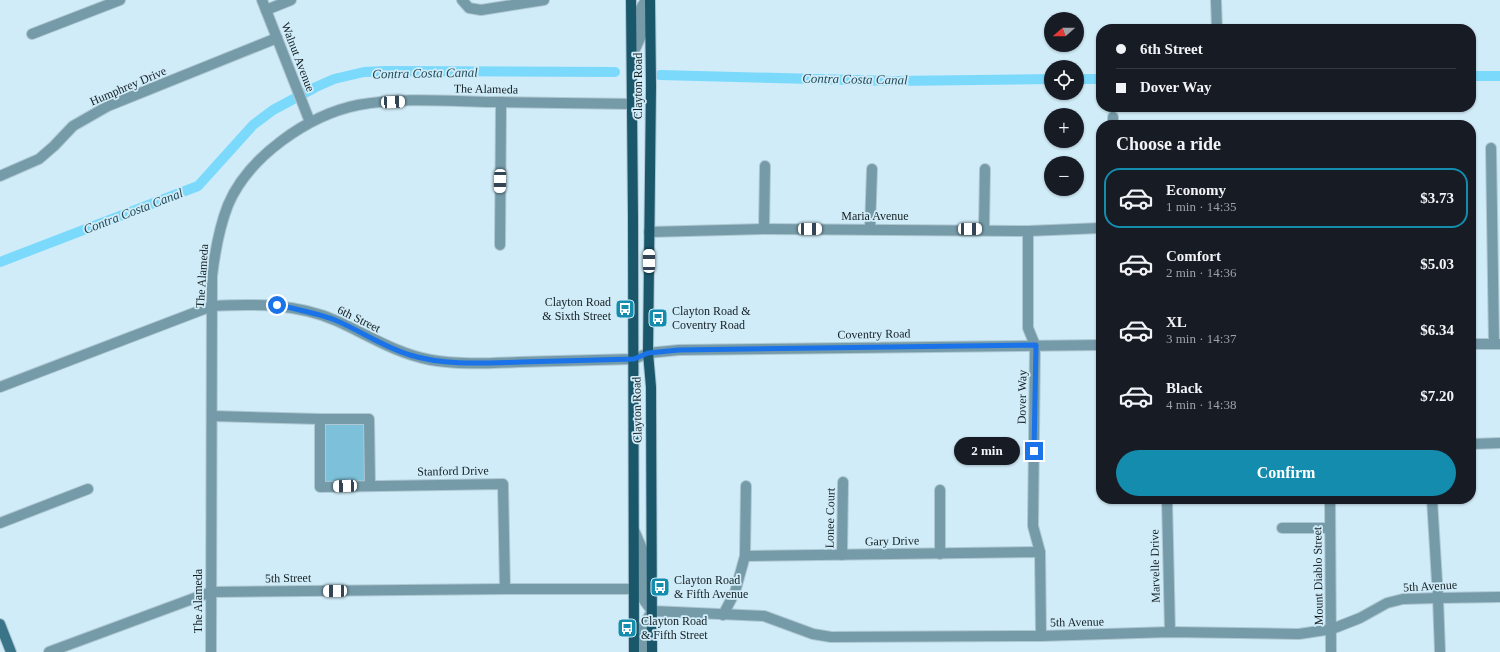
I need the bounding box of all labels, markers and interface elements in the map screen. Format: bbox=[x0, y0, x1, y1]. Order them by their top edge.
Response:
north arrow bbox=[1044, 12, 1084, 52]
map controls bbox=[1044, 12, 1084, 196]
street label: Walnut Avenue bbox=[278, 20, 318, 94]
text: 6th Street bbox=[1140, 41, 1203, 57]
street label: Clayton Road bbox=[631, 53, 645, 119]
button: locate bbox=[1044, 60, 1084, 100]
street label: Humphrey Drive bbox=[88, 64, 168, 108]
water label: Contra Costa Canal bbox=[372, 65, 478, 81]
water label: Contra Costa Canal bbox=[802, 71, 908, 87]
text: Dover Way bbox=[1140, 79, 1212, 95]
street label: The Alameda bbox=[454, 81, 519, 97]
car bbox=[381, 95, 405, 109]
button: + bbox=[1044, 108, 1084, 148]
text: Choose a ride bbox=[1116, 134, 1221, 154]
button: − bbox=[1044, 156, 1084, 196]
car bbox=[494, 169, 506, 193]
icon: car bbox=[1118, 180, 1154, 216]
text: Economy bbox=[1166, 182, 1226, 198]
water label: Contra Costa Canal bbox=[81, 185, 185, 237]
text: $3.73 bbox=[1420, 190, 1454, 206]
text: 1 min · 14:35 bbox=[1166, 199, 1236, 214]
street label: Maria Avenue bbox=[841, 209, 909, 223]
car bbox=[798, 223, 822, 235]
car bbox=[958, 223, 982, 235]
street label: The Alameda bbox=[193, 243, 211, 309]
icon: car bbox=[1118, 246, 1154, 282]
text: Comfort bbox=[1166, 248, 1221, 264]
car bbox=[643, 249, 655, 273]
text: $5.03 bbox=[1420, 256, 1454, 272]
text: 2 min · 14:36 bbox=[1166, 265, 1236, 280]
place label: Clayton Road & Sixth Street bbox=[542, 295, 612, 323]
route start bbox=[268, 296, 286, 314]
bus stop icon: Clayton Road & Sixth Street bbox=[614, 298, 636, 320]
street label: 6th Street bbox=[335, 303, 383, 336]
place label: Clayton Road & Coventry Road bbox=[672, 304, 751, 332]
bus stop icon: Clayton Road & Coventry Road bbox=[647, 307, 669, 329]
icon: car bbox=[1118, 312, 1154, 348]
text: XL bbox=[1166, 314, 1187, 330]
text: $6.34 bbox=[1420, 322, 1454, 338]
street label: Coventry Road bbox=[837, 326, 911, 342]
text: 3 min · 14:37 bbox=[1166, 331, 1236, 346]
street label: Dover Way bbox=[1015, 370, 1029, 424]
street label: Clayton Road bbox=[629, 377, 645, 443]
icon: car bbox=[1118, 378, 1154, 414]
text: Black bbox=[1166, 380, 1203, 396]
text: $7.20 bbox=[1420, 388, 1454, 404]
text: 4 min · 14:38 bbox=[1166, 397, 1236, 412]
callout: 2 min bbox=[954, 437, 1020, 465]
route end bbox=[1025, 442, 1043, 460]
text: 2 min bbox=[971, 443, 1003, 458]
button: Confirm bbox=[1116, 450, 1456, 496]
street label: Stanford Drive bbox=[417, 463, 489, 479]
car bbox=[333, 480, 357, 492]
street label: Lonee Court bbox=[822, 487, 838, 548]
street label: Mount Diablo Street bbox=[1310, 526, 1326, 625]
street label: Marvelle Drive bbox=[1147, 529, 1163, 603]
street label: Gary Drive bbox=[865, 534, 919, 548]
street label: The Alameda bbox=[191, 568, 205, 633]
street label: 5th Street bbox=[265, 571, 312, 585]
place label: Clayton Road & Fifth Avenue bbox=[674, 573, 748, 601]
bus stop icon: Clayton Road & Fifth Avenue bbox=[649, 576, 671, 598]
street label: 5th Avenue bbox=[1403, 578, 1457, 594]
car bbox=[323, 585, 347, 597]
place label: Clayton Road & Fifth Street bbox=[641, 614, 708, 642]
street label: 5th Avenue bbox=[1050, 615, 1104, 629]
bus stop icon: Clayton Road & Fifth Street bbox=[616, 617, 638, 639]

